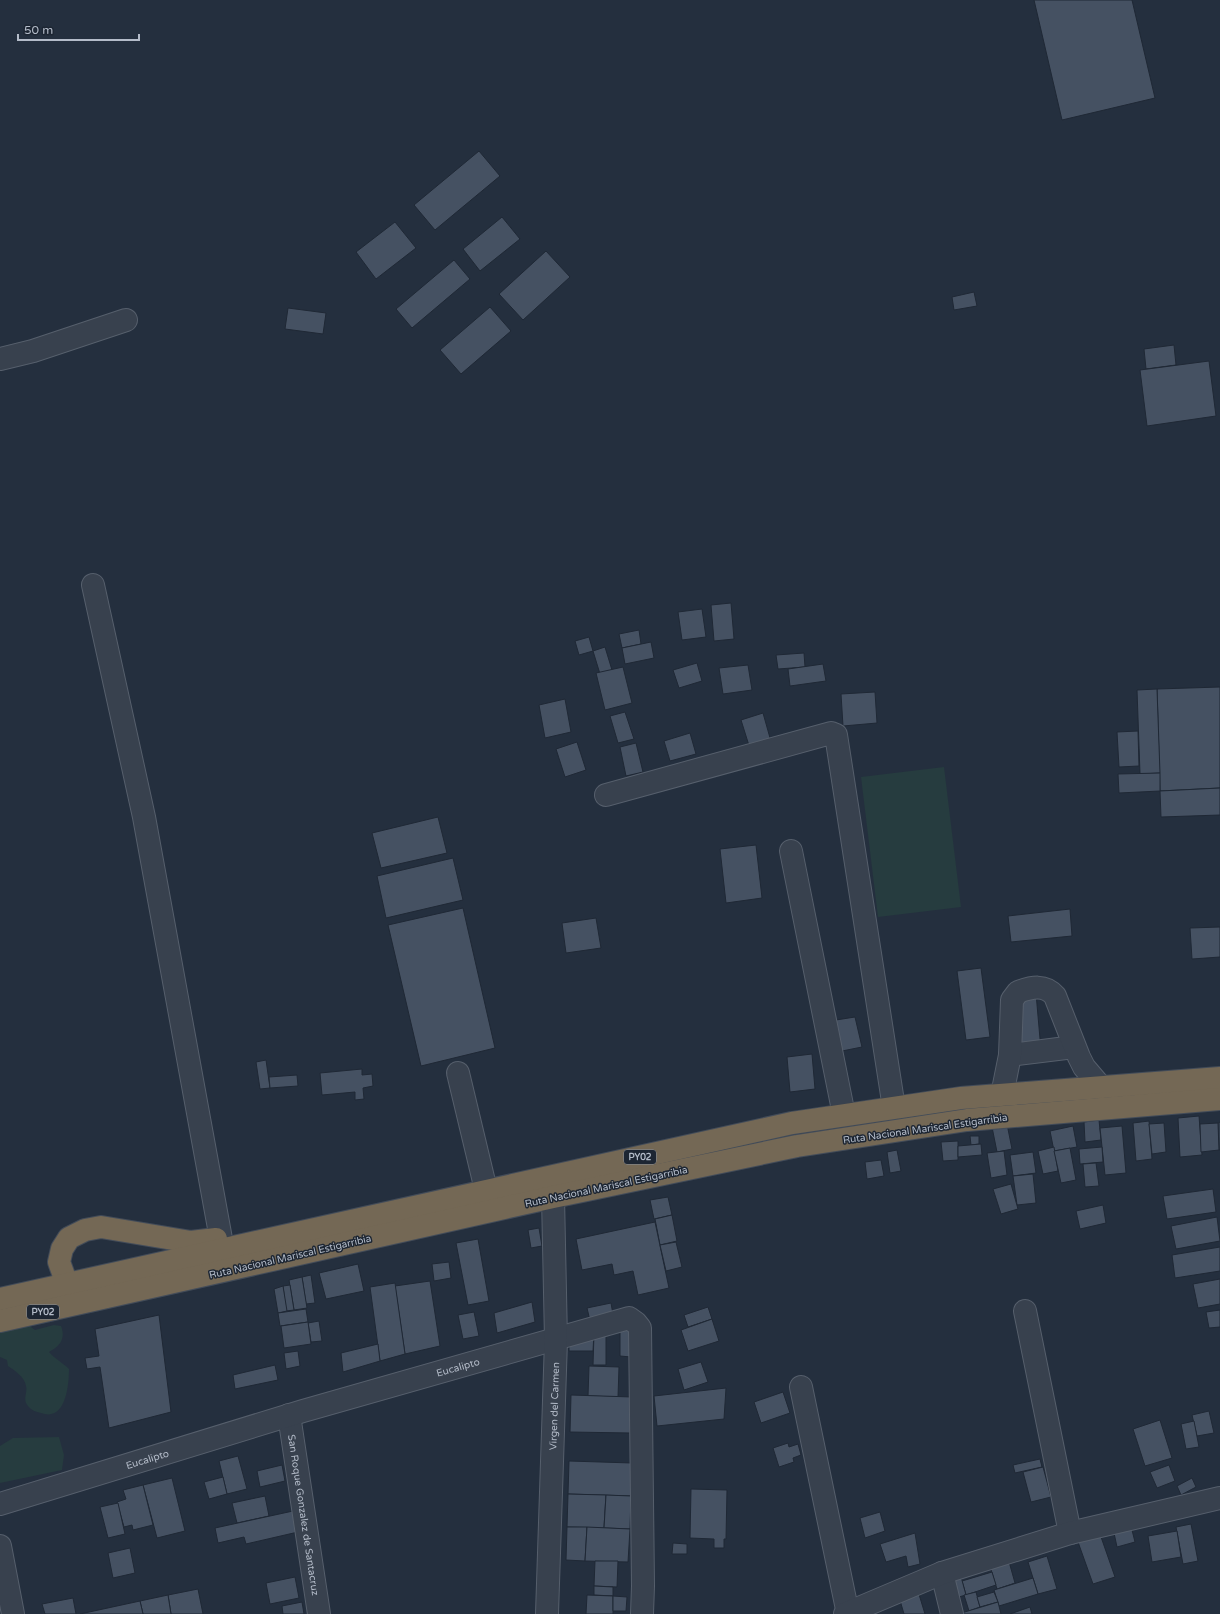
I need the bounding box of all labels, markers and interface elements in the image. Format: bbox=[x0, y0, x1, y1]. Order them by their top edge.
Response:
scale bar bbox=[18, 16, 139, 42]
text: 50 m bbox=[24, 23, 53, 37]
street label: Ruta Nacional Mariscal Estigarribia bbox=[842, 1112, 1008, 1146]
road number: PY02 bbox=[624, 1150, 656, 1164]
street label: Ruta Nacional Mariscal Estigarribia bbox=[524, 1164, 689, 1210]
street label: Ruta Nacional Mariscal Estigarribia bbox=[208, 1232, 372, 1281]
road number: PY02 bbox=[27, 1305, 59, 1319]
street label: Eucalipto bbox=[435, 1356, 481, 1380]
street label: Virgen del Carmen bbox=[547, 1362, 562, 1450]
street label: San Roque Gonzalez de Santacruz bbox=[285, 1434, 321, 1596]
street label: Eucalipto bbox=[125, 1448, 171, 1472]

